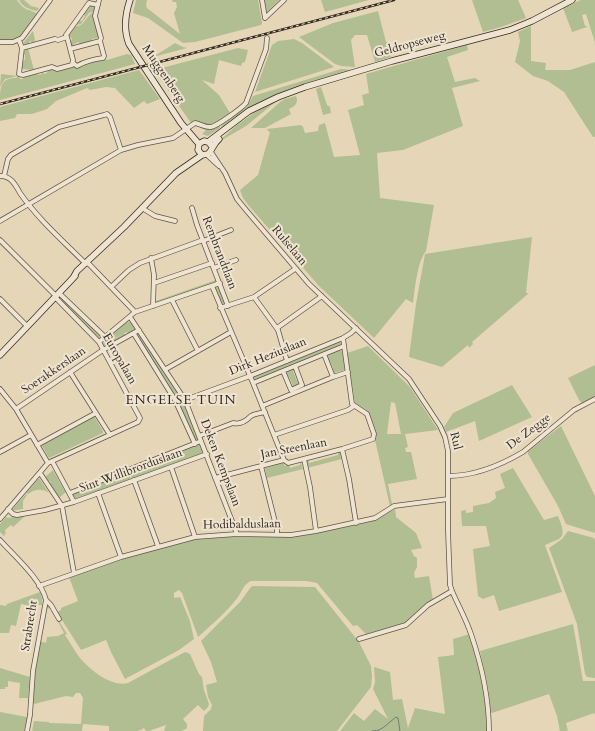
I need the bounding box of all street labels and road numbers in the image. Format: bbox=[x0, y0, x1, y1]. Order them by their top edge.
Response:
street label: Geldropseweg bbox=[373, 29, 447, 61]
street label: Muggenberg bbox=[138, 42, 188, 106]
street label: Rembrandtlaan bbox=[198, 214, 240, 292]
street label: Rulselaan bbox=[268, 223, 310, 269]
street label: Europalaan bbox=[99, 331, 139, 387]
street label: Dirk Heziuslaan bbox=[227, 335, 309, 379]
street label: Soerakkerslaan bbox=[19, 344, 89, 398]
street label: De Zegge bbox=[504, 411, 554, 453]
street label: Deken Kempslaan bbox=[197, 417, 243, 509]
street label: Rul bbox=[446, 431, 464, 451]
street label: Jan Steenlaan bbox=[260, 436, 328, 462]
street label: Sint Willibrorduslaan bbox=[78, 446, 184, 496]
street label: Hodibalduslaan bbox=[203, 517, 281, 533]
street label: Strabrecht bbox=[19, 599, 41, 653]

